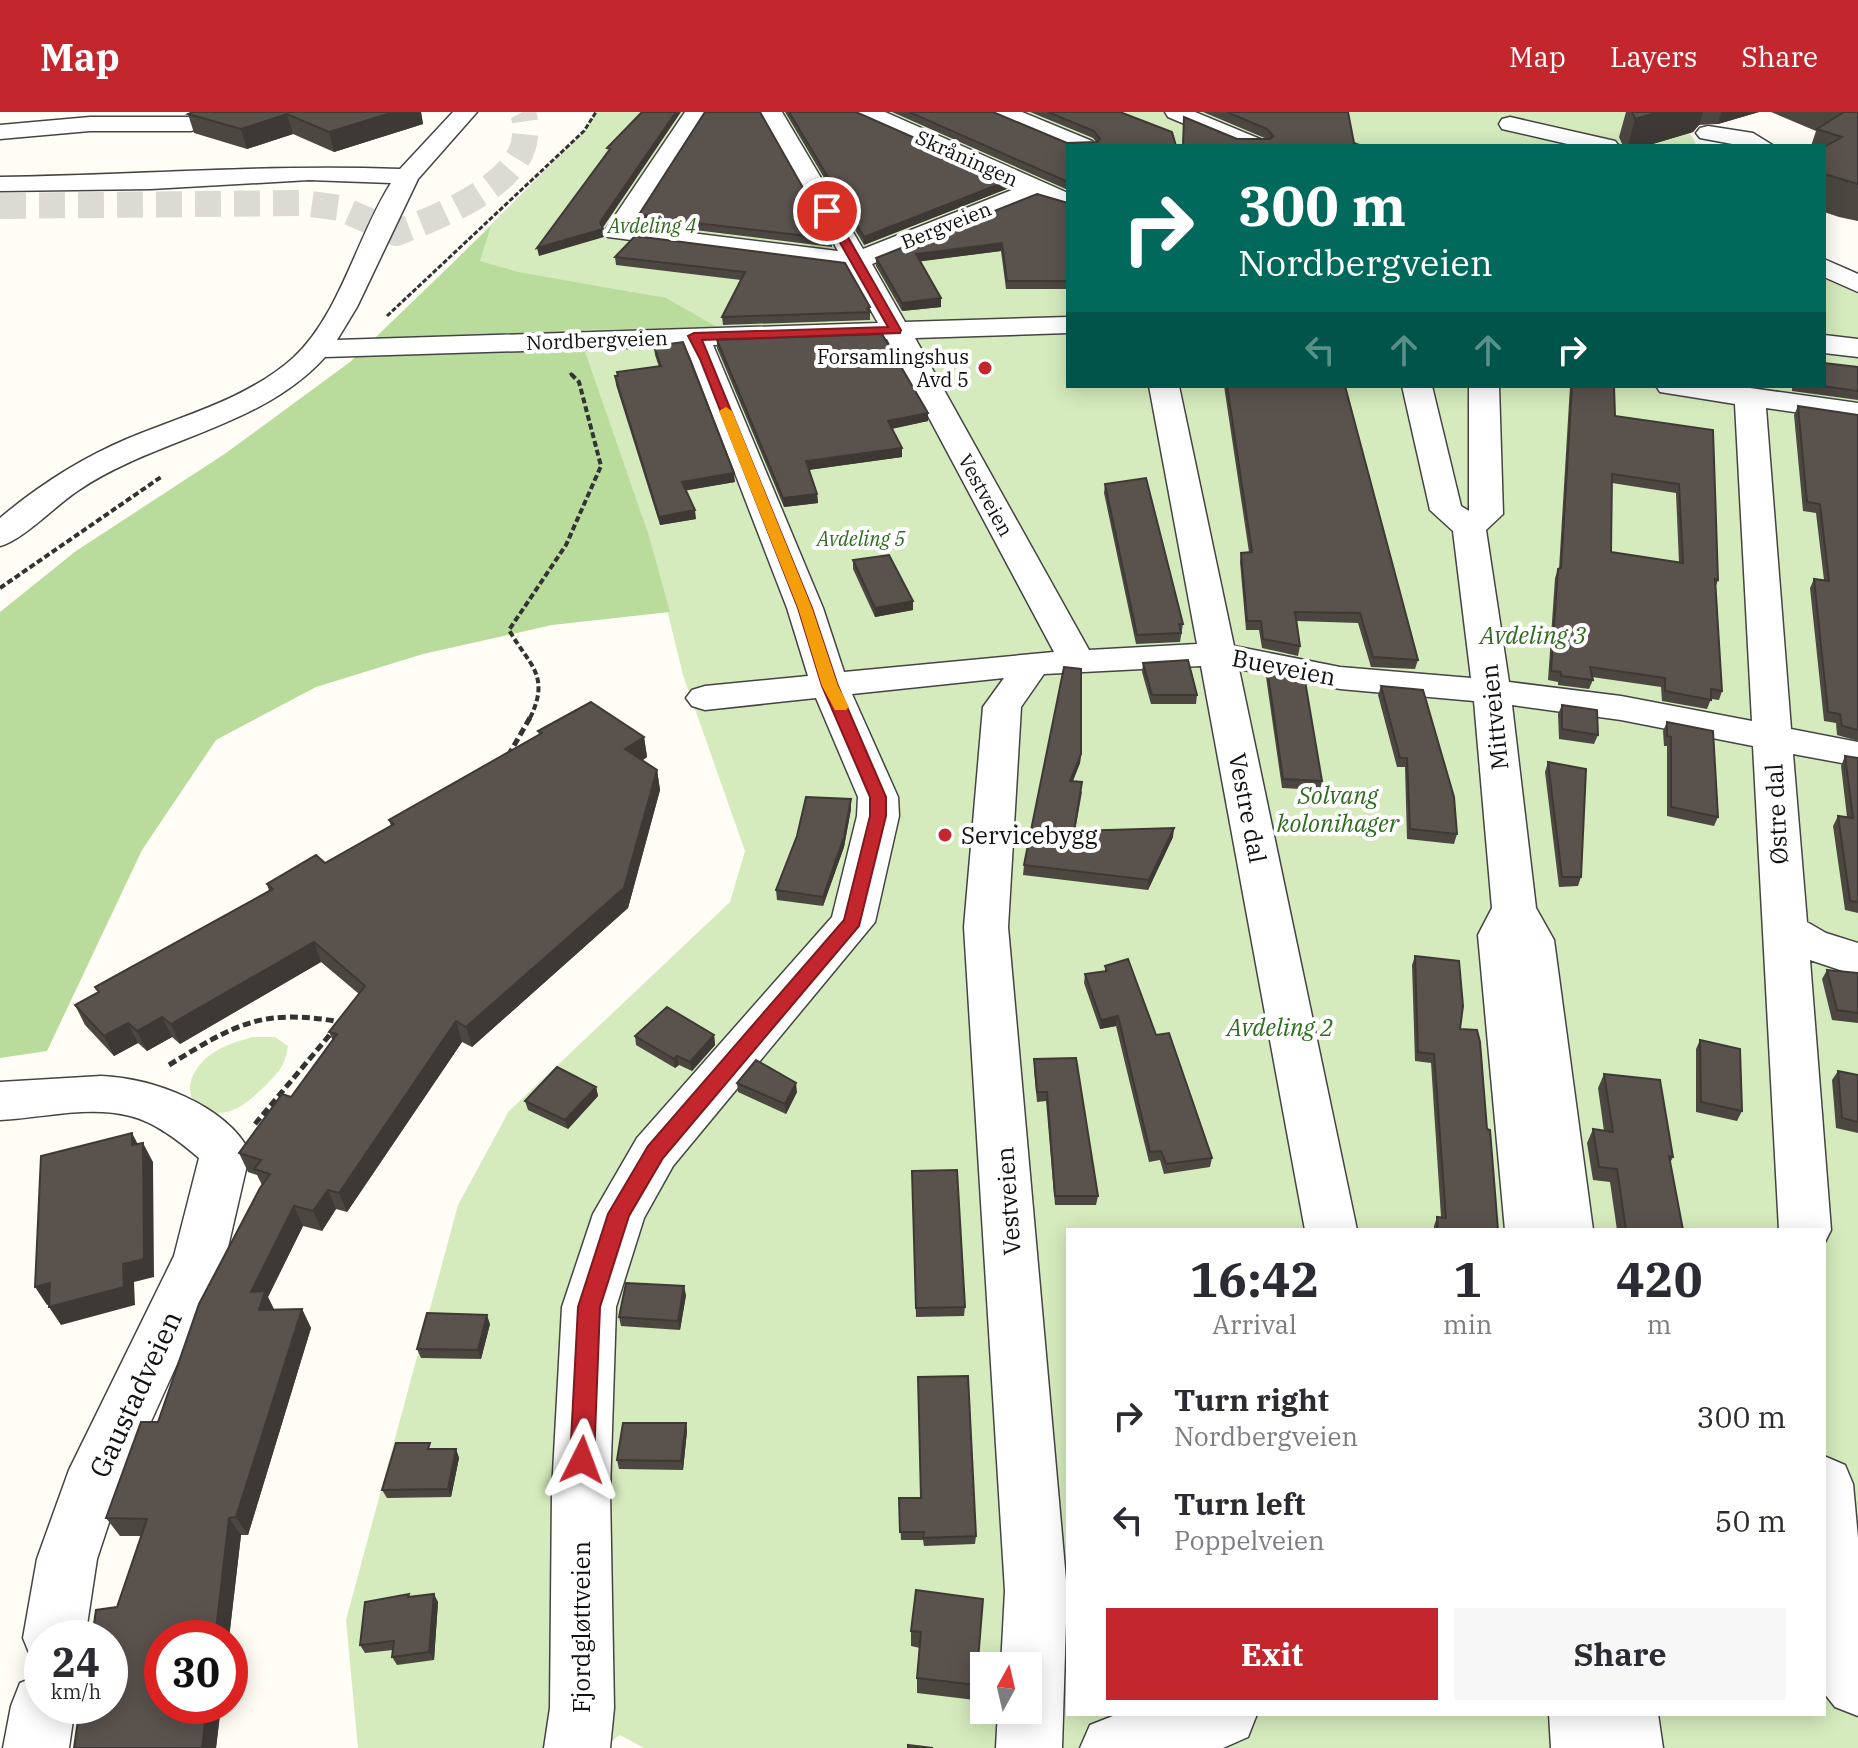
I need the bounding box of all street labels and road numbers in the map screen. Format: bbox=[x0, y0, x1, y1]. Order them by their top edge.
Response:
street label: Skråningen bbox=[912, 123, 1023, 193]
street label: Bergveien bbox=[897, 195, 995, 255]
street label: Nordbergveien bbox=[526, 324, 668, 356]
street label: Vestveien bbox=[952, 449, 1020, 541]
street label: Bueveien bbox=[1230, 641, 1338, 693]
street label: Mittveien bbox=[1473, 662, 1515, 772]
street label: Vestre dal bbox=[1222, 750, 1274, 866]
street label: Østre dal bbox=[1757, 763, 1795, 865]
street label: Vestveien bbox=[988, 1146, 1028, 1256]
street label: Gaustadveien bbox=[80, 1305, 190, 1483]
street label: Fjordgløttveien bbox=[565, 1541, 597, 1713]

